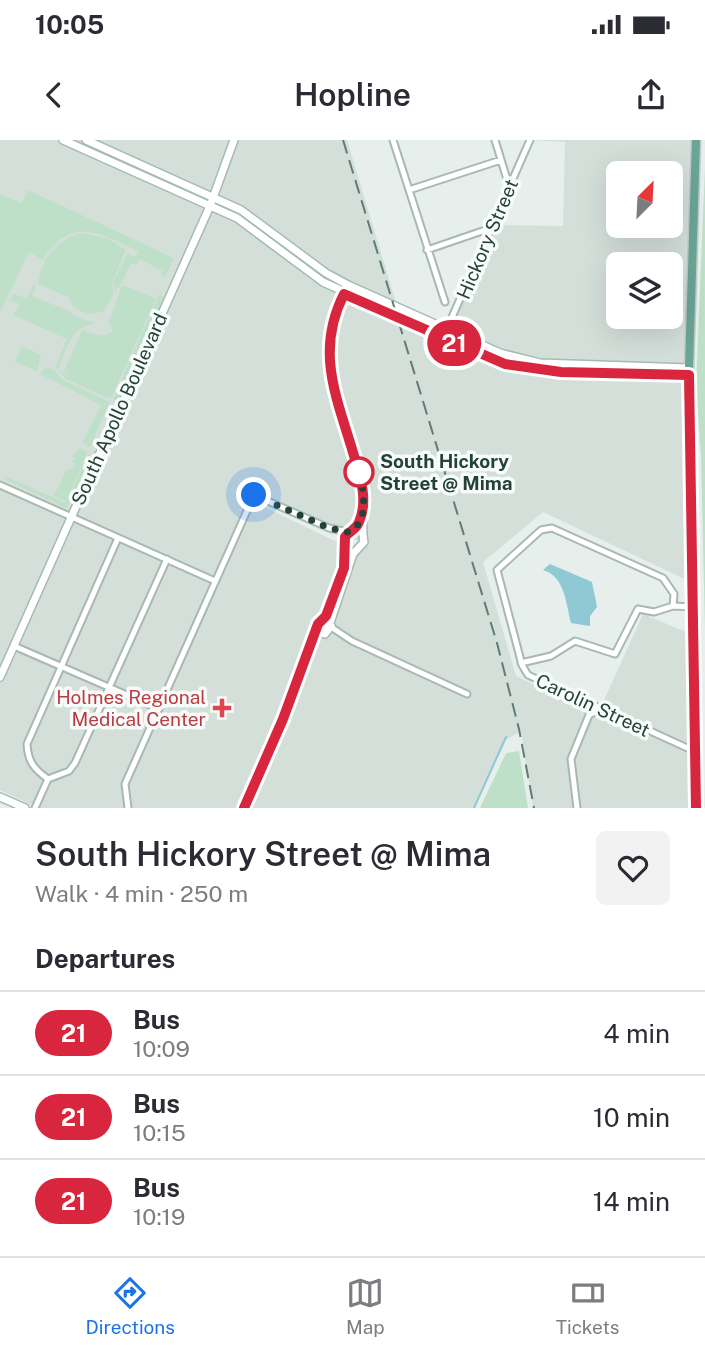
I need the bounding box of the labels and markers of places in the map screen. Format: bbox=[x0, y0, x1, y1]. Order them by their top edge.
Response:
place label: South Hickory Street @ Mima bbox=[380, 450, 513, 494]
marker: South Hickory Street @ Mima bbox=[344, 457, 374, 487]
place label: Holmes Regional Medical Center bbox=[56, 686, 206, 730]
marker: Holmes Regional Medical Center bbox=[212, 698, 232, 718]

